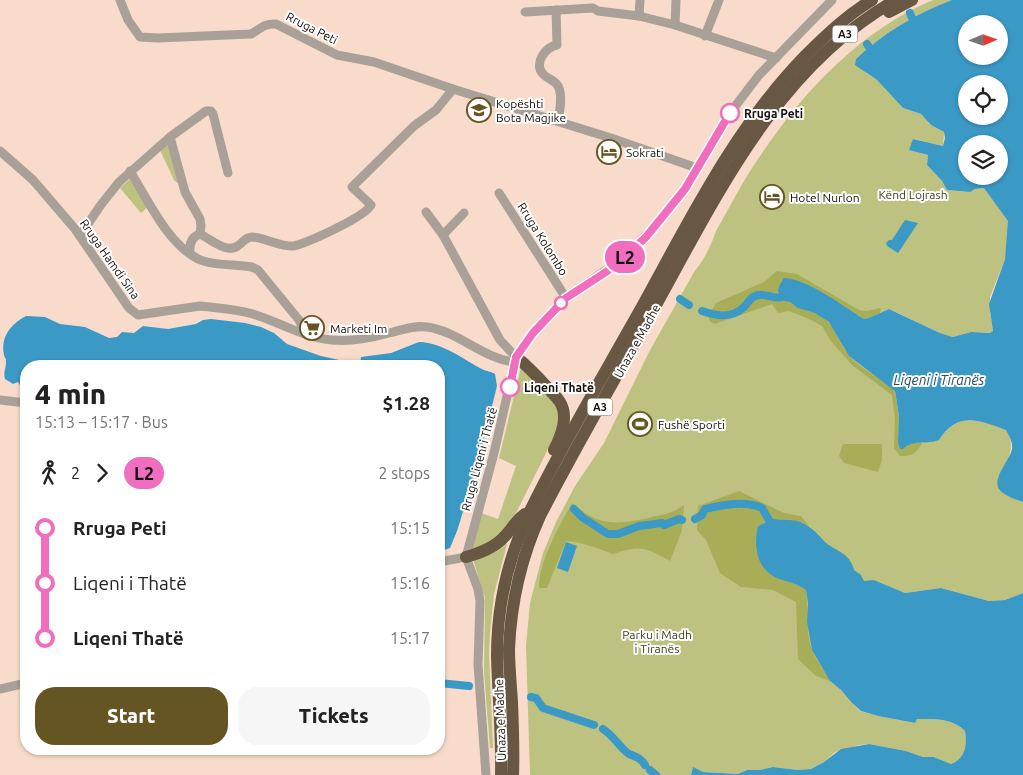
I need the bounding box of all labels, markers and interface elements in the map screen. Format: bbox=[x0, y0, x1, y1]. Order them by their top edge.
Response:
street label: Rruga Peti bbox=[284, 10, 340, 47]
north arrow bbox=[958, 15, 1008, 65]
map controls bbox=[958, 15, 1008, 185]
road number: A3 bbox=[832, 26, 858, 42]
button: locate bbox=[958, 75, 1008, 125]
school or university icon: Kopështi Bota Magjike bbox=[466, 97, 492, 123]
place label: Kopështi Bota Magjike bbox=[496, 97, 566, 124]
marker: Rruga Peti bbox=[720, 103, 740, 123]
place label: Rruga Peti bbox=[744, 107, 803, 120]
button: layers bbox=[958, 135, 1008, 185]
hotel icon: Sokrati bbox=[596, 139, 622, 165]
place label: Sokrati bbox=[626, 146, 664, 159]
hotel icon: Hotel Nurlon bbox=[759, 184, 785, 210]
park label: Kënd Lojrash bbox=[878, 188, 948, 201]
place label: Hotel Nurlon bbox=[790, 191, 860, 204]
street label: Rruga Kolombo bbox=[515, 200, 571, 278]
street label: Rruga Hamdi Sina bbox=[78, 217, 142, 301]
line badge: L2 bbox=[602, 241, 648, 273]
text: L2 bbox=[615, 247, 635, 267]
unlabelled marker bbox=[554, 296, 568, 310]
street label: Unaza e Madhe bbox=[611, 302, 663, 380]
supermarket icon: Marketi Im bbox=[299, 315, 325, 341]
place label: Marketi Im bbox=[330, 322, 387, 335]
water label: Liqeni i Tiranës bbox=[894, 372, 985, 388]
marker: Liqeni Thatë bbox=[500, 377, 520, 397]
text: 4 min bbox=[35, 378, 106, 409]
place label: Liqeni Thatë bbox=[524, 381, 594, 394]
text: $1.28 bbox=[382, 392, 430, 414]
road number: A3 bbox=[588, 398, 612, 416]
street label: Rruga Liqeni i Thatë bbox=[459, 406, 499, 512]
sports icon: Fushë Sporti bbox=[627, 411, 653, 437]
text: 15:13 – 15:17 · Bus bbox=[35, 413, 168, 431]
place label: Fushë Sporti bbox=[658, 418, 725, 431]
icon: walk bbox=[35, 459, 63, 487]
icon: forward bbox=[88, 459, 116, 487]
text: L2 bbox=[134, 463, 154, 483]
text: 2 bbox=[71, 464, 80, 482]
text: 2 stops bbox=[378, 464, 430, 482]
text: Rruga Peti bbox=[73, 517, 167, 539]
text: 15:15 bbox=[390, 519, 430, 537]
text: Liqeni i Thatë bbox=[73, 572, 187, 594]
text: 15:16 bbox=[390, 574, 430, 592]
text: Liqeni Thatë bbox=[73, 627, 184, 649]
park label: Parku i Madh i Tiranës bbox=[622, 628, 692, 655]
text: 15:17 bbox=[390, 629, 430, 647]
street label: Unaza e Madhe bbox=[492, 679, 508, 761]
button: Start bbox=[35, 687, 228, 745]
button: Tickets bbox=[238, 687, 430, 745]

